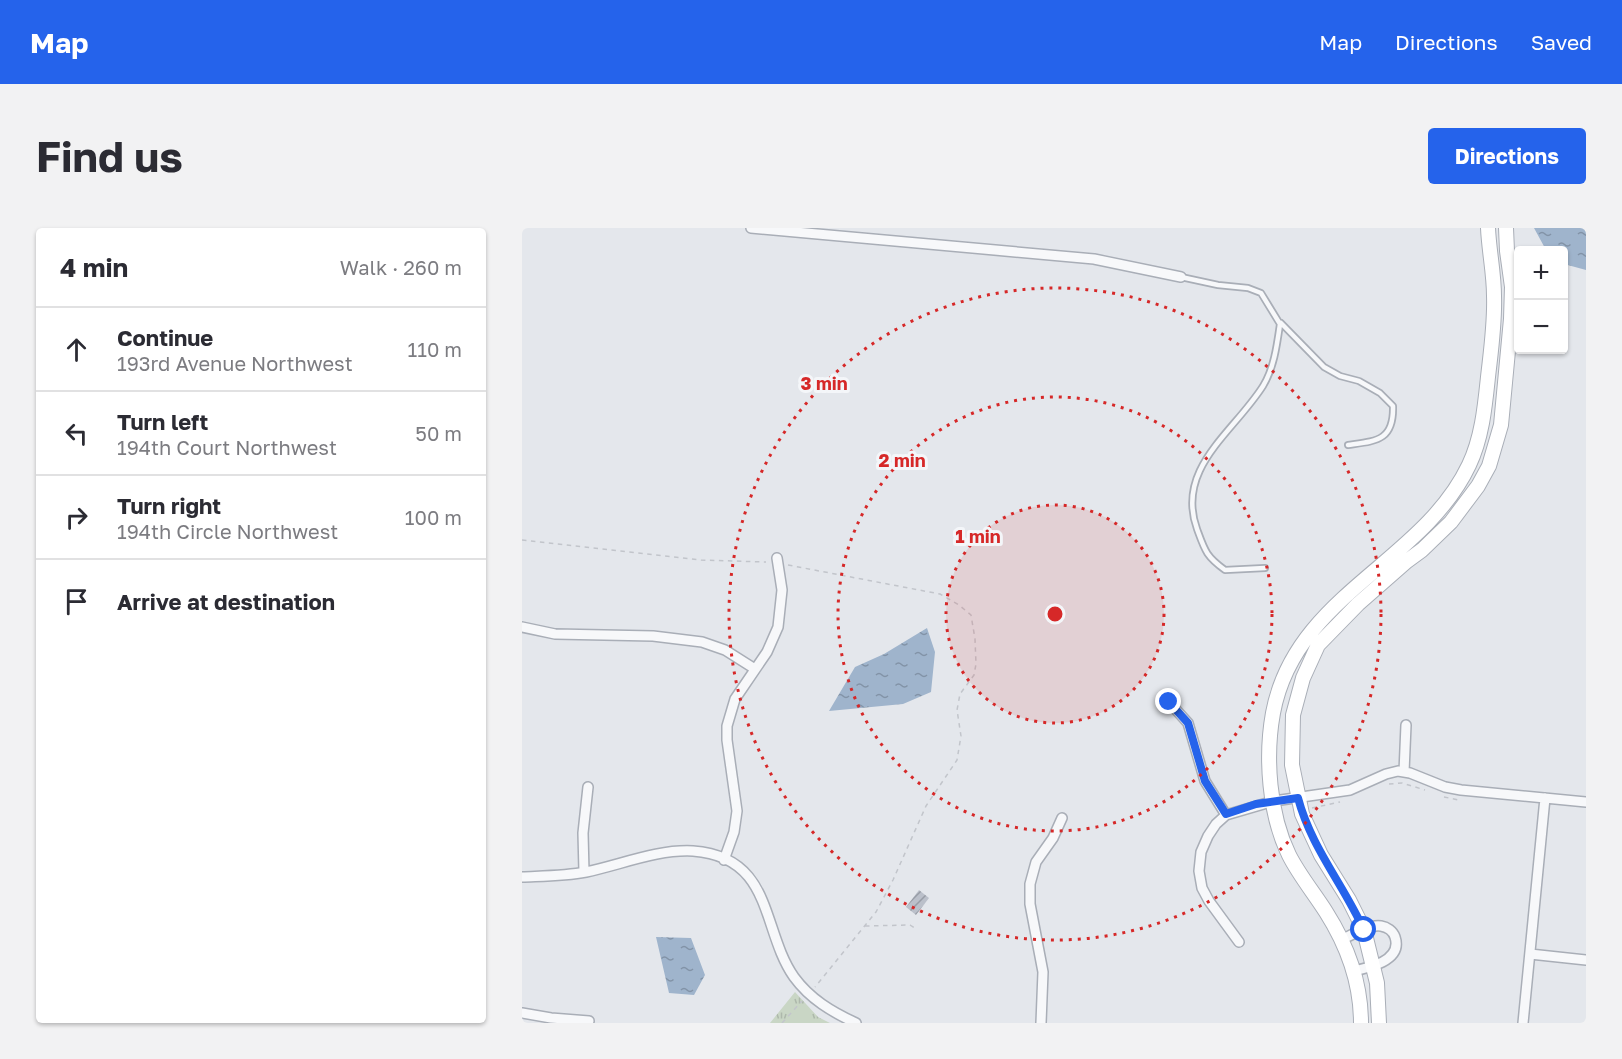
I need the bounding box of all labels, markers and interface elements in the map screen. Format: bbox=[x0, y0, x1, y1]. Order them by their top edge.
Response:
text: Map bbox=[30, 26, 88, 59]
text: Map bbox=[1319, 29, 1362, 55]
text: Directions bbox=[1395, 29, 1498, 55]
text: Saved bbox=[1531, 29, 1592, 55]
button: Directions bbox=[1428, 128, 1586, 184]
text: Find us bbox=[36, 131, 183, 181]
map controls bbox=[1514, 246, 1568, 354]
button: + bbox=[1514, 246, 1568, 300]
text: 4 min bbox=[60, 252, 128, 283]
text: Walk · 260 m bbox=[340, 255, 462, 279]
button: − bbox=[1514, 300, 1568, 354]
text: Continue bbox=[117, 324, 213, 351]
icon: ahead bbox=[60, 333, 93, 366]
text: 110 m bbox=[408, 337, 462, 361]
text: 193rd Avenue Northwest bbox=[117, 351, 353, 375]
text: 3 min bbox=[800, 372, 848, 394]
text: Turn left bbox=[117, 408, 208, 435]
icon: left bbox=[60, 417, 93, 450]
text: 50 m bbox=[415, 421, 462, 445]
text: 194th Court Northwest bbox=[117, 435, 337, 459]
text: 2 min bbox=[878, 449, 926, 471]
text: Turn right bbox=[117, 492, 221, 519]
icon: right bbox=[60, 501, 93, 534]
text: 100 m bbox=[405, 505, 462, 529]
text: 194th Circle Northwest bbox=[117, 519, 338, 543]
text: 1 min bbox=[955, 525, 1001, 547]
icon: arrive bbox=[60, 585, 93, 618]
text: Arrive at destination bbox=[117, 588, 335, 615]
centre of rings bbox=[1045, 604, 1065, 624]
route end bbox=[1155, 688, 1181, 714]
route start bbox=[1350, 916, 1376, 942]

